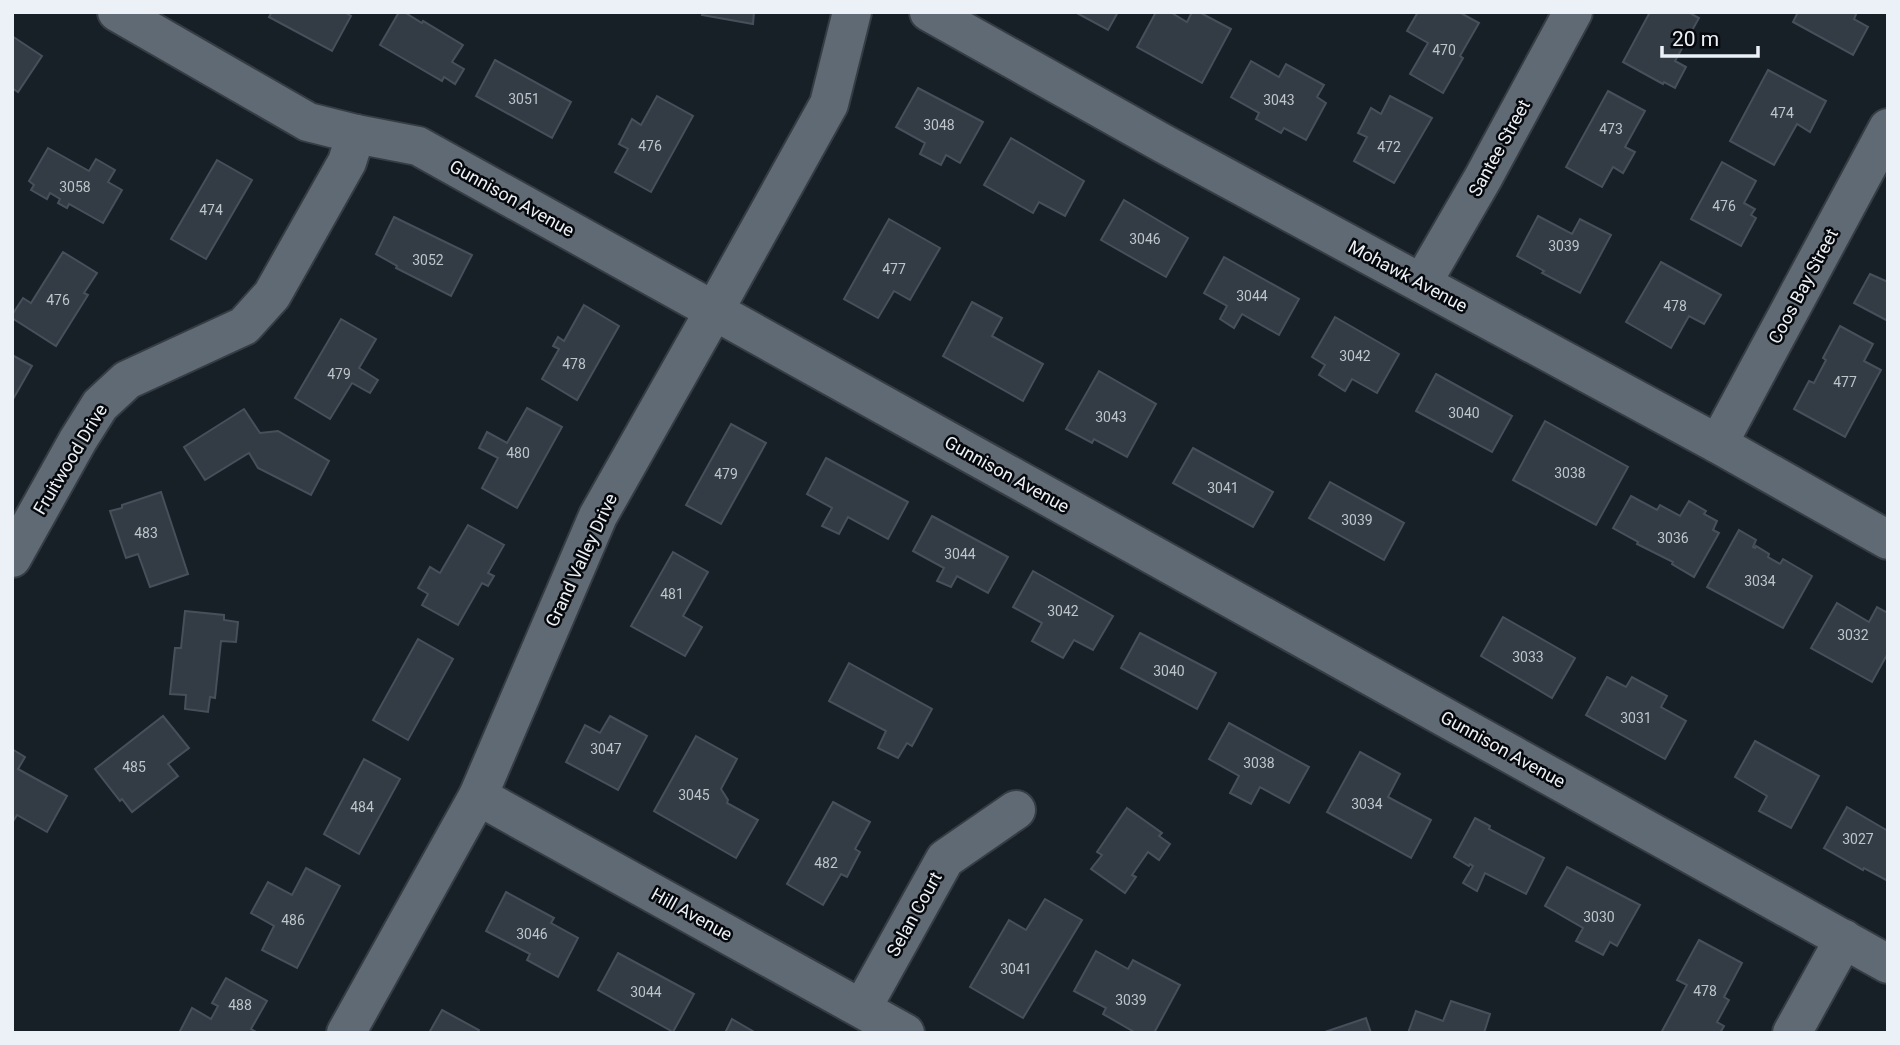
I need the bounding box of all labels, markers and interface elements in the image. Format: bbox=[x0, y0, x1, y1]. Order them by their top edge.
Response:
scale bar bbox=[1662, 14, 1758, 58]
text: 20 m bbox=[1672, 27, 1719, 51]
house number: 470 bbox=[1432, 42, 1456, 58]
house number: 3051 bbox=[508, 91, 540, 107]
house number: 3043 bbox=[1263, 92, 1295, 108]
street label: Santee Street bbox=[1464, 96, 1534, 200]
house number: 474 bbox=[1770, 105, 1794, 121]
house number: 3048 bbox=[923, 117, 955, 133]
house number: 473 bbox=[1599, 121, 1623, 137]
house number: 476 bbox=[638, 138, 662, 154]
house number: 472 bbox=[1377, 139, 1401, 155]
street label: Gunnison Avenue bbox=[446, 155, 578, 241]
house number: 3058 bbox=[59, 179, 91, 195]
house number: 476 bbox=[1712, 198, 1736, 214]
house number: 474 bbox=[199, 202, 223, 218]
street label: Coos Bay Street bbox=[1764, 225, 1842, 347]
house number: 3046 bbox=[1129, 231, 1161, 247]
street label: Mohawk Avenue bbox=[1345, 236, 1471, 316]
house number: 3039 bbox=[1548, 238, 1580, 254]
house number: 3052 bbox=[412, 252, 444, 268]
house number: 477 bbox=[882, 261, 906, 277]
house number: 3044 bbox=[1236, 288, 1268, 304]
house number: 476 bbox=[46, 292, 70, 308]
house number: 478 bbox=[1663, 298, 1687, 314]
house number: 3042 bbox=[1339, 348, 1371, 364]
house number: 478 bbox=[562, 356, 586, 372]
house number: 479 bbox=[327, 366, 351, 382]
house number: 477 bbox=[1833, 374, 1857, 390]
street label: Fruitwood Drive bbox=[29, 400, 111, 518]
house number: 3040 bbox=[1448, 405, 1480, 421]
house number: 3043 bbox=[1095, 409, 1127, 425]
street label: Gunnison Avenue bbox=[941, 431, 1073, 517]
house number: 480 bbox=[506, 445, 530, 461]
house number: 3038 bbox=[1554, 465, 1586, 481]
house number: 479 bbox=[714, 466, 738, 482]
house number: 3041 bbox=[1207, 480, 1239, 496]
street label: Grand Valley Drive bbox=[541, 490, 621, 630]
house number: 3039 bbox=[1341, 512, 1373, 528]
house number: 483 bbox=[134, 525, 158, 541]
house number: 3036 bbox=[1657, 530, 1689, 546]
house number: 3044 bbox=[944, 546, 976, 562]
house number: 3034 bbox=[1744, 573, 1776, 589]
house number: 481 bbox=[660, 586, 684, 602]
house number: 3042 bbox=[1047, 603, 1079, 619]
house number: 3032 bbox=[1837, 627, 1869, 643]
house number: 3033 bbox=[1512, 649, 1544, 665]
house number: 3040 bbox=[1153, 663, 1185, 679]
street label: Gunnison Avenue bbox=[1437, 706, 1569, 792]
house number: 3031 bbox=[1620, 710, 1652, 726]
house number: 3047 bbox=[590, 741, 622, 757]
house number: 3038 bbox=[1243, 755, 1275, 771]
house number: 485 bbox=[122, 759, 146, 775]
house number: 3045 bbox=[678, 787, 710, 803]
house number: 3034 bbox=[1351, 796, 1383, 812]
house number: 484 bbox=[350, 799, 374, 815]
house number: 3027 bbox=[1842, 831, 1874, 847]
house number: 482 bbox=[814, 855, 838, 871]
street label: Selan Court bbox=[882, 868, 946, 960]
street label: Hill Avenue bbox=[648, 883, 736, 945]
house number: 3030 bbox=[1583, 909, 1615, 925]
house number: 486 bbox=[281, 912, 305, 928]
house number: 3046 bbox=[516, 926, 548, 942]
house number: 3041 bbox=[1000, 961, 1032, 977]
house number: 478 bbox=[1693, 983, 1717, 999]
house number: 3044 bbox=[630, 984, 662, 1000]
house number: 3039 bbox=[1115, 992, 1147, 1008]
house number: 488 bbox=[228, 997, 252, 1013]

